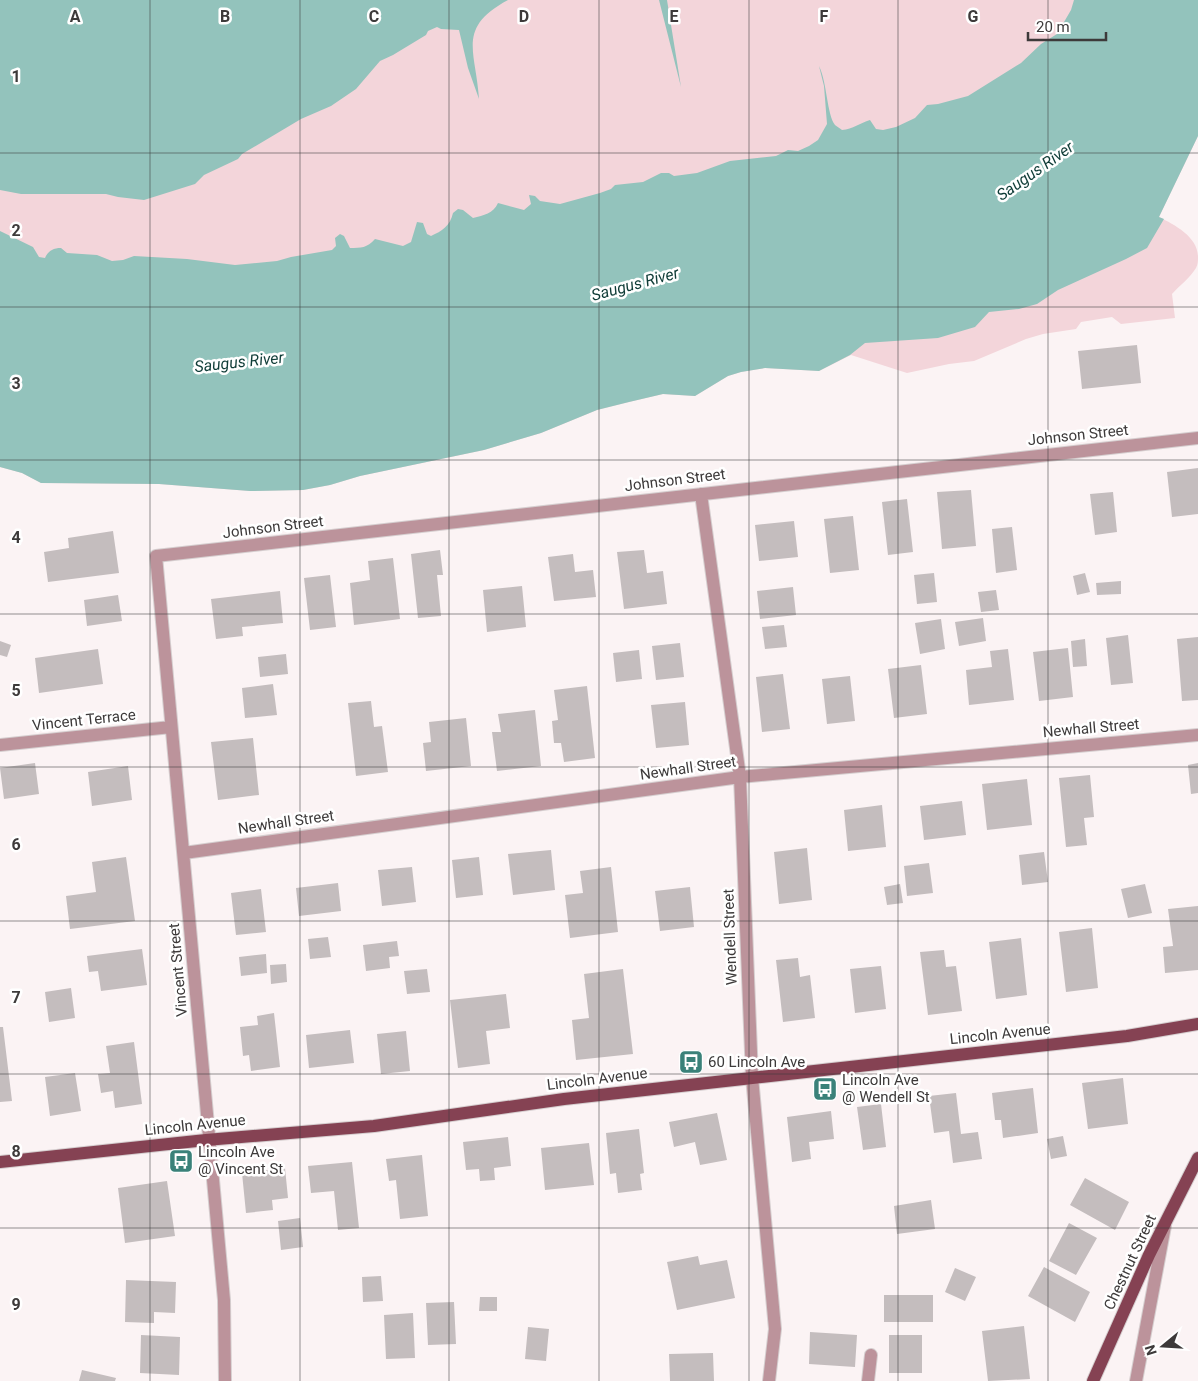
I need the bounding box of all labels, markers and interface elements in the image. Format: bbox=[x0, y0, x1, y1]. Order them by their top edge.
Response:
text: A bbox=[70, 7, 81, 26]
text: B bbox=[220, 7, 230, 26]
text: C bbox=[369, 7, 379, 26]
text: D bbox=[519, 7, 529, 26]
text: E bbox=[670, 7, 679, 26]
text: F bbox=[820, 7, 829, 26]
text: G bbox=[968, 7, 979, 26]
scale bar bbox=[1028, 10, 1106, 42]
text: 20 m bbox=[1036, 18, 1070, 36]
text: 1 bbox=[11, 67, 21, 86]
water label: Saugus River bbox=[993, 137, 1078, 204]
text: 2 bbox=[11, 221, 21, 240]
water label: Saugus River bbox=[589, 263, 681, 305]
water label: Saugus River bbox=[193, 348, 285, 376]
text: 3 bbox=[11, 374, 21, 393]
street label: Johnson Street bbox=[1027, 421, 1129, 449]
street label: Johnson Street bbox=[624, 465, 726, 495]
street label: Johnson Street bbox=[222, 512, 324, 542]
text: 4 bbox=[11, 528, 21, 547]
text: 5 bbox=[11, 681, 21, 700]
street label: Vincent Terrace bbox=[31, 706, 137, 734]
street label: Newhall Street bbox=[1042, 715, 1140, 741]
street label: Newhall Street bbox=[639, 752, 737, 784]
street label: Newhall Street bbox=[237, 806, 335, 838]
text: 6 bbox=[11, 835, 21, 854]
street label: Wendell Street bbox=[719, 888, 741, 985]
street label: Vincent Street bbox=[165, 922, 191, 1017]
text: 7 bbox=[11, 988, 21, 1007]
street label: Lincoln Avenue bbox=[949, 1020, 1051, 1048]
bus stop icon: 60 Lincoln Ave bbox=[678, 1049, 704, 1075]
place label: 60 Lincoln Ave bbox=[708, 1053, 805, 1071]
street label: Lincoln Avenue bbox=[546, 1064, 648, 1094]
place label: Lincoln Ave @ Wendell St bbox=[842, 1071, 930, 1106]
bus stop icon: Lincoln Ave @ Wendell St bbox=[812, 1076, 838, 1102]
street label: Lincoln Avenue bbox=[144, 1111, 246, 1139]
text: 8 bbox=[11, 1142, 21, 1161]
place label: Lincoln Ave @ Vincent St bbox=[198, 1143, 283, 1178]
bus stop icon: Lincoln Ave @ Vincent St bbox=[168, 1148, 194, 1174]
street label: Chestnut Street bbox=[1100, 1211, 1160, 1313]
text: 9 bbox=[11, 1295, 21, 1314]
north arrow bbox=[1138, 1321, 1188, 1371]
text: N bbox=[1141, 1343, 1160, 1357]

